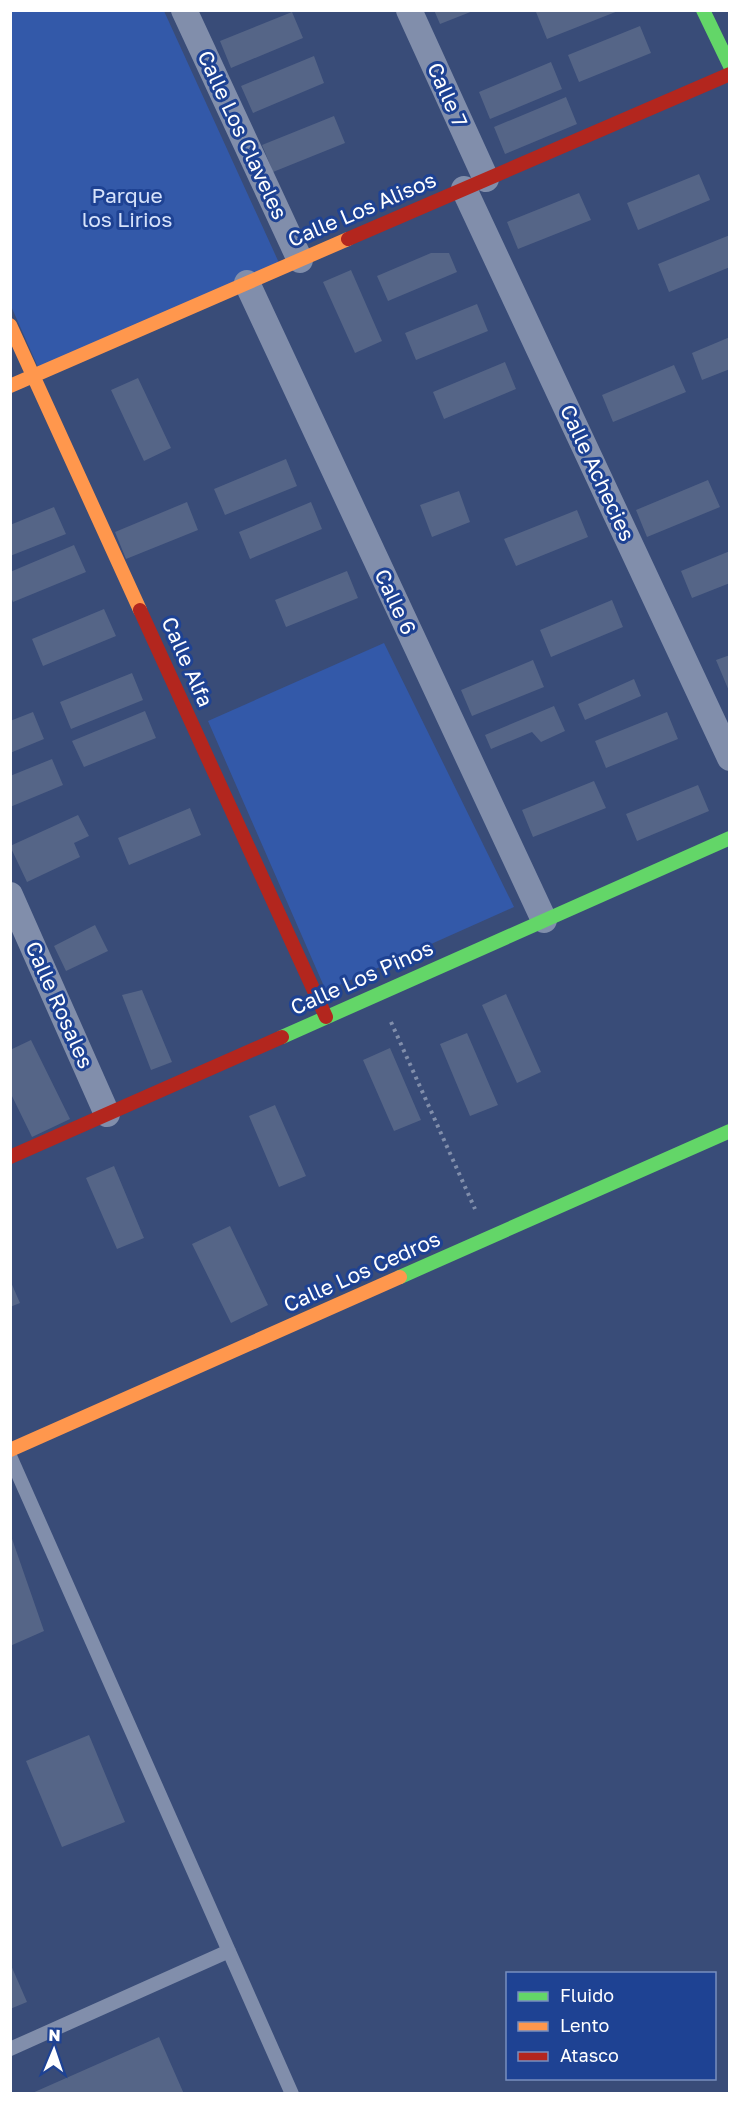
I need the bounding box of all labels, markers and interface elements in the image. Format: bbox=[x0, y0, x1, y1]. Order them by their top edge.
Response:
street label: Calle Los Claveles bbox=[192, 46, 293, 223]
street label: Calle 7 bbox=[422, 58, 474, 131]
street label: Calle Los Alisos bbox=[284, 166, 440, 252]
park label: Parque los Lirios bbox=[82, 182, 172, 232]
street label: Calle Achecies bbox=[555, 400, 641, 545]
street label: Calle 6 bbox=[369, 565, 422, 639]
street label: Calle Alfa bbox=[157, 613, 219, 711]
street label: Calle Los Pinos bbox=[286, 934, 437, 1020]
street label: Calle Rosales bbox=[20, 937, 100, 1072]
street label: Calle Los Cedros bbox=[279, 1225, 444, 1317]
legend bbox=[506, 1972, 716, 2080]
text: Fluido bbox=[560, 1984, 614, 2006]
text: Lento bbox=[560, 2014, 609, 2036]
north arrow bbox=[24, 2020, 84, 2080]
text: N bbox=[48, 2025, 61, 2045]
text: Atasco bbox=[560, 2044, 619, 2066]

